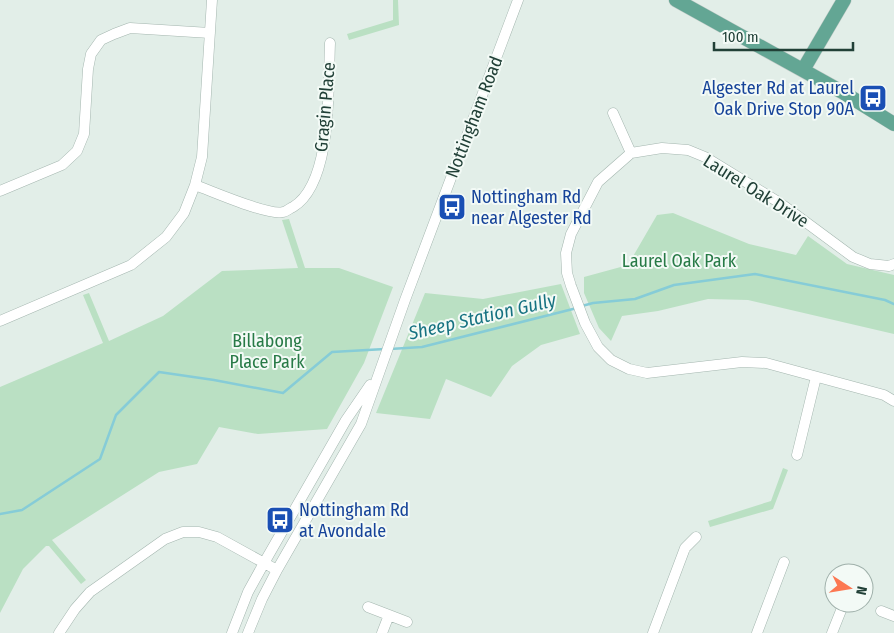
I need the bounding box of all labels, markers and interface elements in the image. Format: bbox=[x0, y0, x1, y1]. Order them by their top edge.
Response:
scale bar bbox=[714, 20, 853, 52]
text: 100 m bbox=[722, 28, 759, 46]
street label: Nottingham Road bbox=[441, 53, 507, 181]
street label: Gragin Place bbox=[310, 61, 340, 153]
place label: Algester Rd at Laurel Oak Drive Stop 90A bbox=[702, 77, 855, 120]
bus stop icon: Algester Rd at Laurel Oak Drive Stop 90A bbox=[858, 83, 888, 113]
street label: Laurel Oak Drive bbox=[699, 150, 813, 232]
place label: Nottingham Rd near Algester Rd bbox=[471, 186, 592, 229]
bus stop icon: Nottingham Rd near Algester Rd bbox=[437, 192, 467, 222]
park label: Laurel Oak Park bbox=[622, 250, 737, 272]
water label: Sheep Station Gully bbox=[405, 288, 559, 345]
park label: Billabong Place Park bbox=[229, 330, 305, 373]
place label: Nottingham Rd at Avondale bbox=[299, 499, 409, 542]
bus stop icon: Nottingham Rd at Avondale bbox=[265, 505, 295, 535]
north arrow bbox=[824, 563, 874, 613]
text: N bbox=[852, 585, 870, 596]

